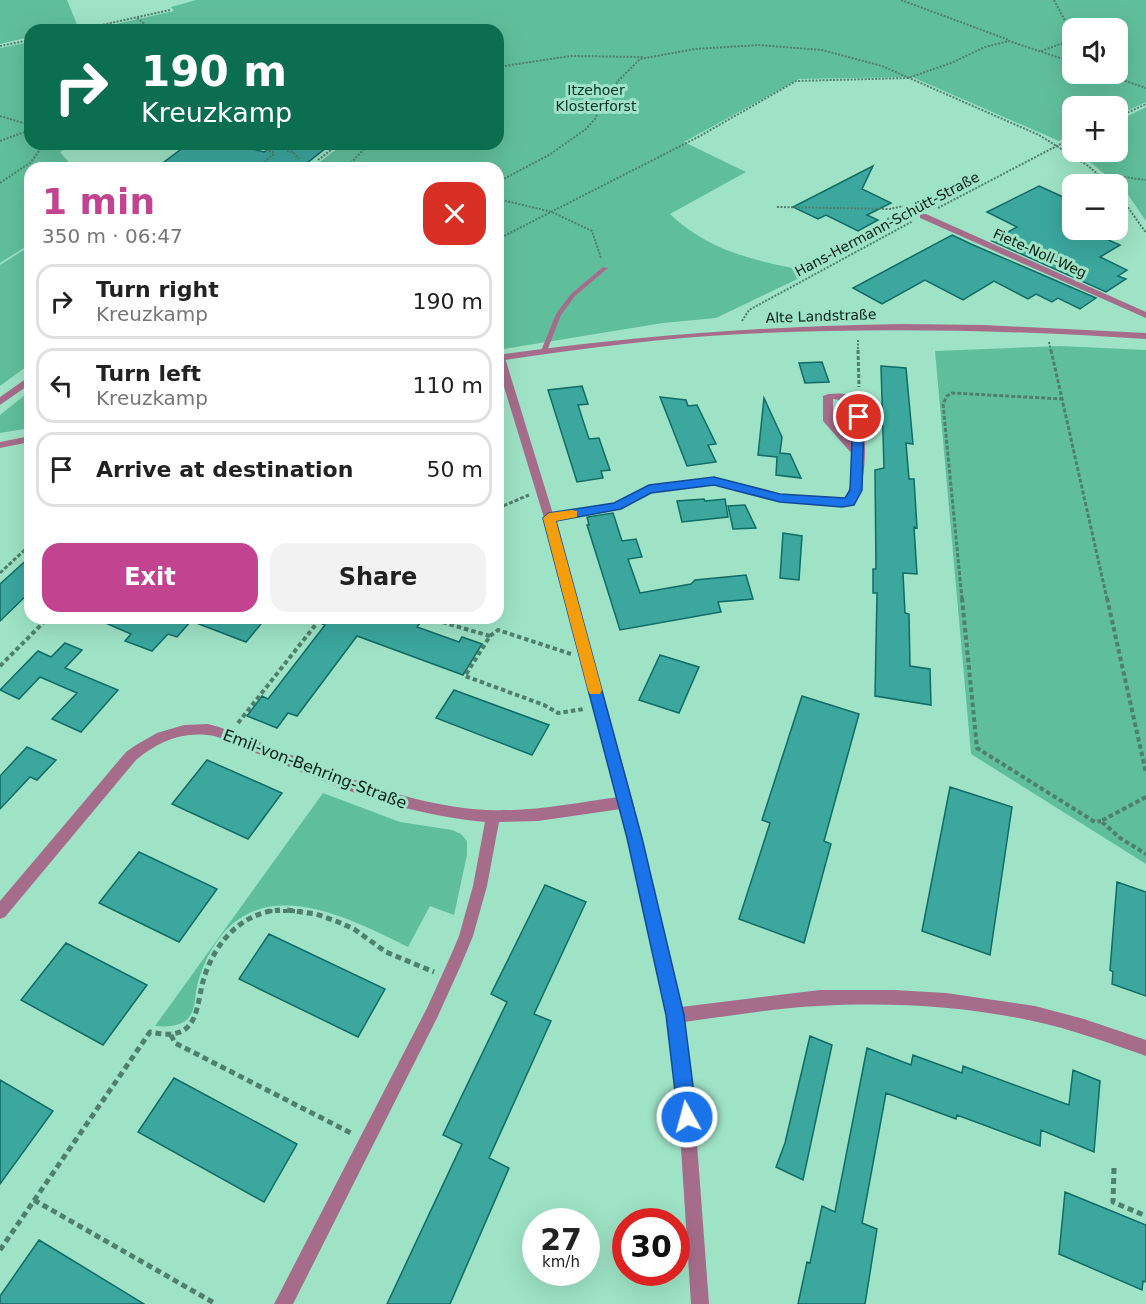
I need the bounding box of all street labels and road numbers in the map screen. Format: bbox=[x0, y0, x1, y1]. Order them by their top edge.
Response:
street label: Hans-Hermann-Schütt-Straße bbox=[792, 168, 982, 280]
street label: Fiete-Noll-Weg bbox=[991, 225, 1089, 281]
street label: Alte Landstraße bbox=[765, 306, 877, 326]
street label: Emil-von-Behring-Straße bbox=[220, 725, 410, 813]

